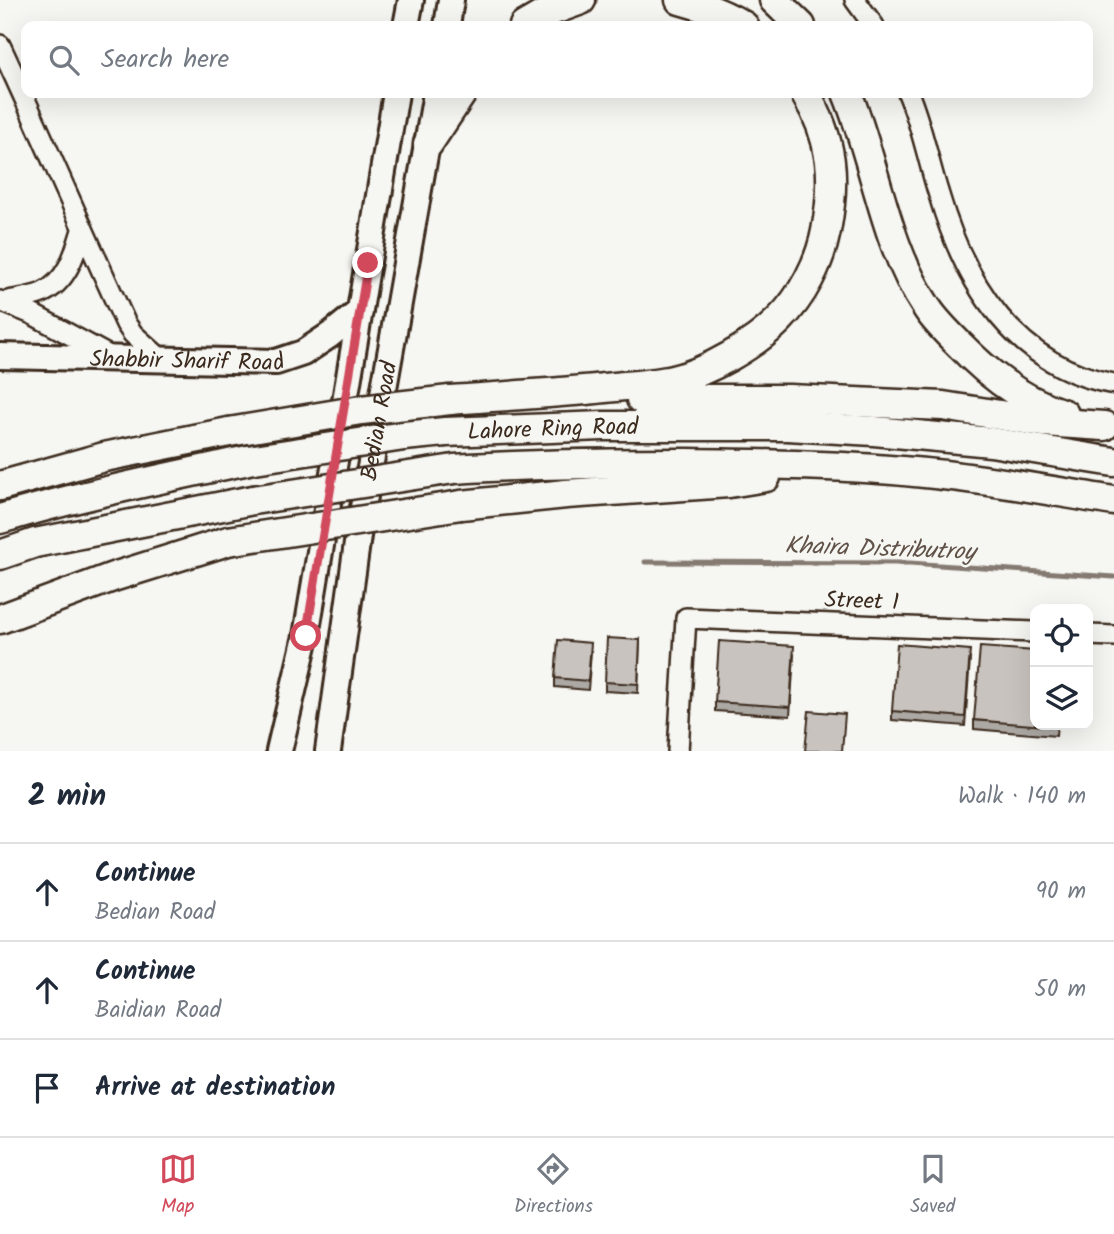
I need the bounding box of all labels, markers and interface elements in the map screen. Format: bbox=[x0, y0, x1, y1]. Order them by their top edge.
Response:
search box bbox=[21, 21, 1093, 98]
text: Search here bbox=[101, 39, 229, 81]
icon: search bbox=[45, 41, 83, 79]
route end bbox=[352, 247, 383, 278]
street label: Shabbir Sharif Road bbox=[89, 342, 290, 382]
street label: Bedian Road bbox=[352, 358, 409, 484]
street label: Lahore Ring Road bbox=[467, 410, 639, 451]
water label: Khaira Distributroy bbox=[784, 527, 980, 572]
street label: Street 1 bbox=[824, 583, 900, 621]
map controls bbox=[1030, 604, 1093, 730]
button: locate bbox=[1030, 604, 1093, 667]
route start bbox=[290, 620, 321, 651]
button: layers bbox=[1030, 667, 1093, 730]
text: 2 min bbox=[28, 773, 106, 821]
text: Walk · 140 m bbox=[958, 779, 1086, 815]
text: Continue bbox=[95, 853, 196, 895]
icon: ahead bbox=[28, 873, 66, 911]
text: 90 m bbox=[1036, 874, 1086, 910]
text: Bedian Road bbox=[95, 895, 215, 931]
text: Continue bbox=[95, 951, 196, 993]
icon: ahead bbox=[28, 971, 66, 1009]
text: 50 m bbox=[1035, 972, 1086, 1008]
text: Baidian Road bbox=[95, 993, 221, 1029]
text: Arrive at destination bbox=[95, 1067, 335, 1109]
icon: arrive bbox=[28, 1069, 66, 1107]
tab: Map bbox=[159, 1150, 197, 1222]
tab: Directions bbox=[514, 1150, 593, 1222]
tab: Saved bbox=[910, 1150, 955, 1222]

